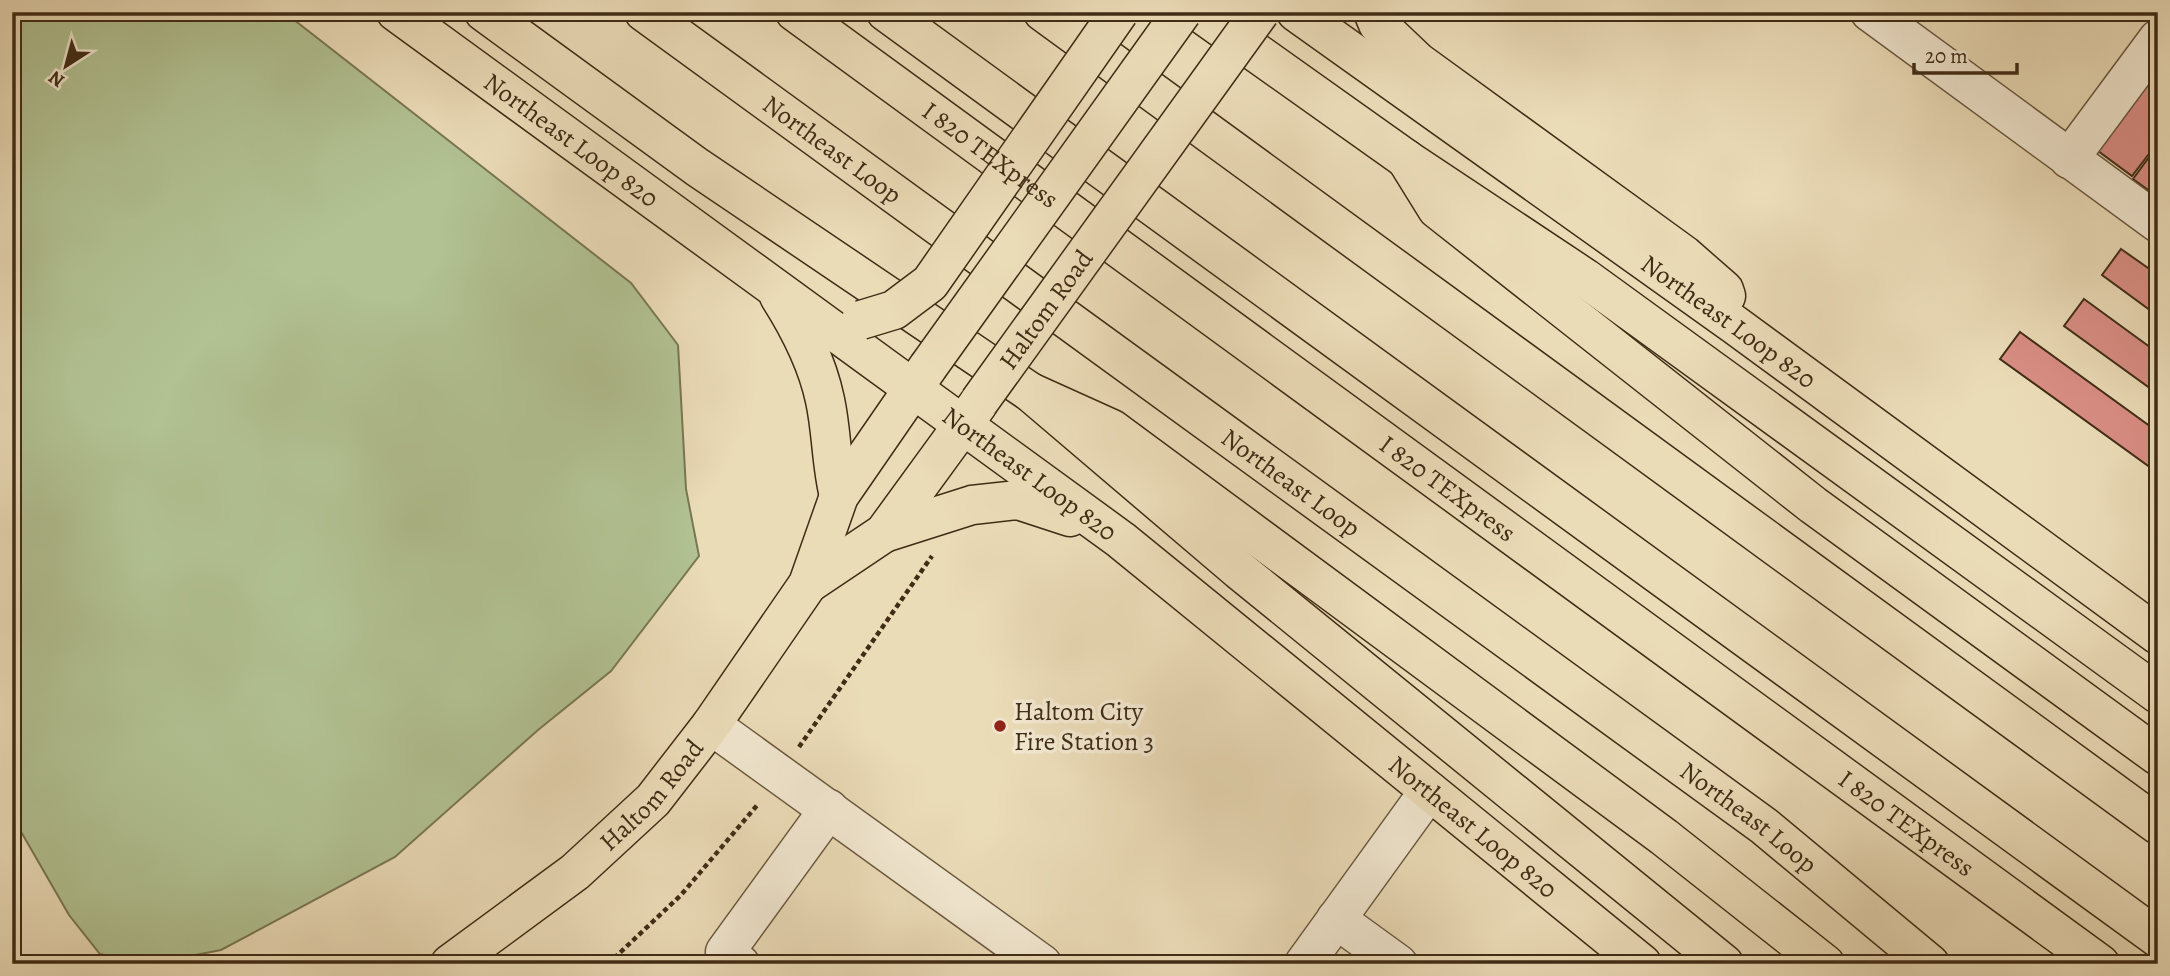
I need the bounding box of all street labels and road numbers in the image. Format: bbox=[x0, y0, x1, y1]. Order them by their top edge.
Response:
street label: Northeast Loop 820 bbox=[477, 65, 666, 216]
street label: Northeast Loop bbox=[755, 87, 909, 212]
street label: I 820 TEXpress bbox=[915, 94, 1065, 217]
street label: Haltom Road bbox=[991, 243, 1101, 377]
street label: Northeast Loop 820 bbox=[1634, 247, 1823, 397]
street label: Northeast Loop 820 bbox=[935, 398, 1124, 549]
street label: Northeast Loop bbox=[1214, 420, 1368, 545]
street label: I 820 TEXpress bbox=[1372, 427, 1523, 550]
street label: Haltom Road bbox=[592, 732, 712, 859]
street label: Northeast Loop 820 bbox=[1381, 748, 1565, 906]
street label: Northeast Loop bbox=[1673, 754, 1825, 881]
street label: I 820 TEXpress bbox=[1831, 762, 1982, 885]

